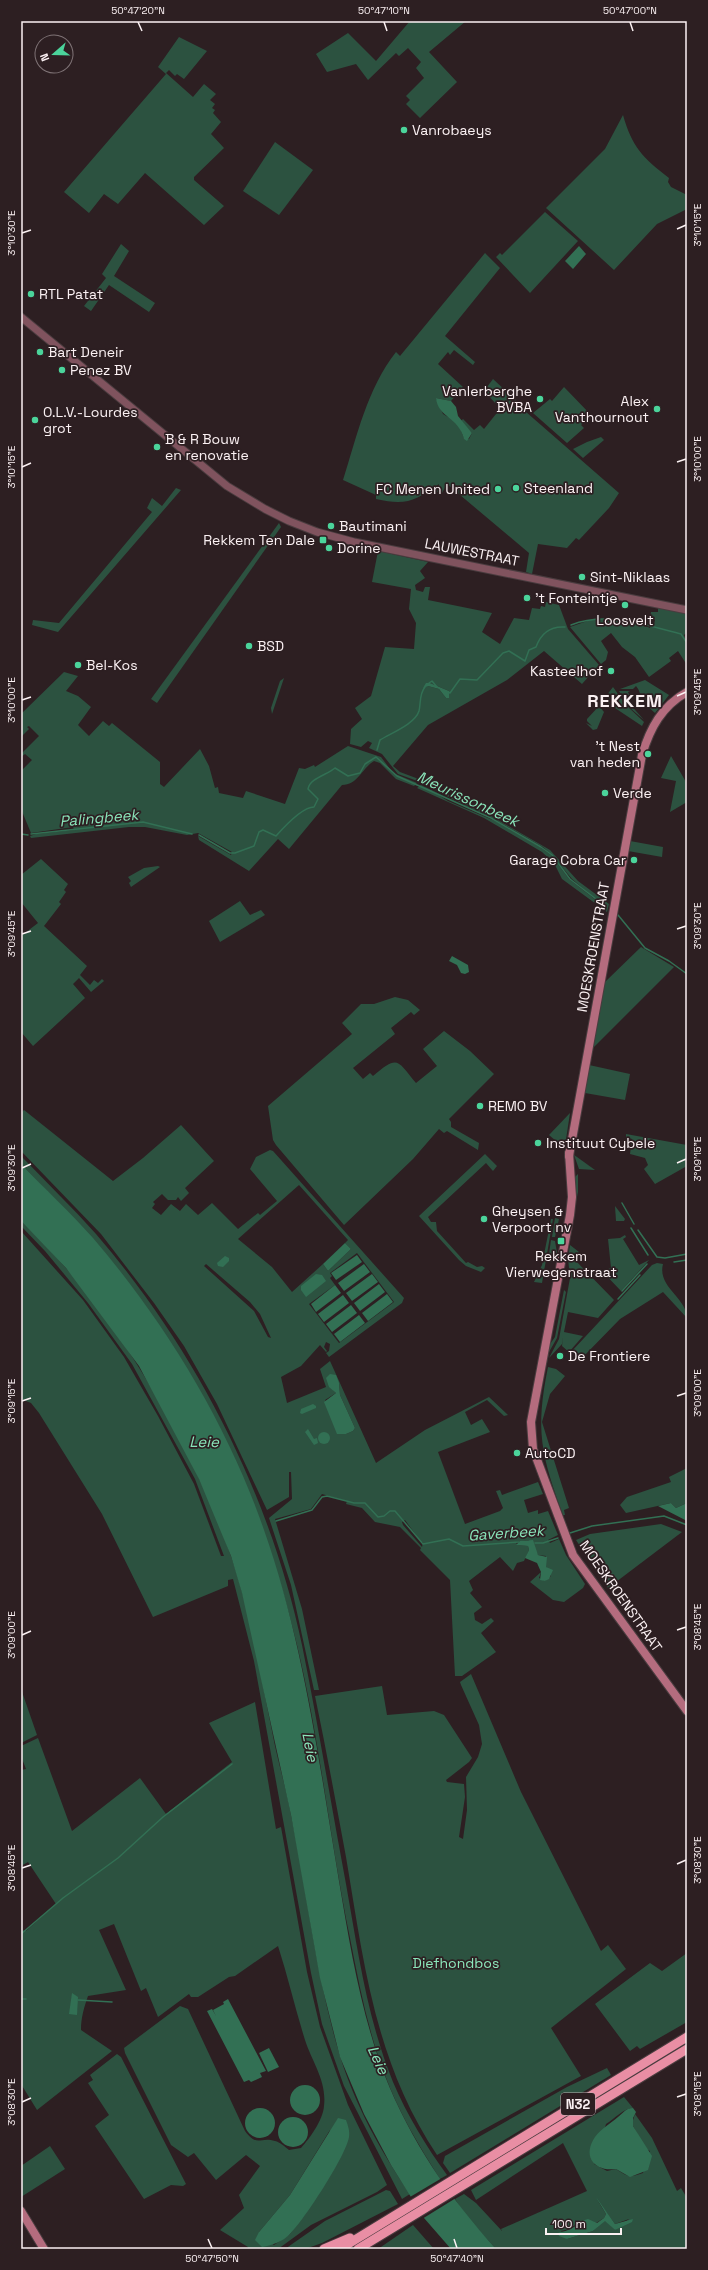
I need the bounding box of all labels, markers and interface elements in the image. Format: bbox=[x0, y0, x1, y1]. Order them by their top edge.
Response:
text: 50°47'20"N bbox=[111, 4, 165, 17]
text: 50°47'10"N bbox=[358, 4, 410, 17]
text: 50°47'00"N bbox=[603, 4, 657, 17]
north arrow bbox=[34, 34, 74, 74]
text: N bbox=[37, 52, 52, 63]
place label: Vanrobaeys bbox=[412, 121, 492, 139]
marker: Vanrobaeys bbox=[399, 125, 409, 135]
text: 3°10'15"E bbox=[691, 203, 704, 247]
text: 3°10'30"E bbox=[5, 210, 18, 256]
place label: RTL Patat bbox=[39, 285, 103, 303]
marker: RTL Patat bbox=[26, 289, 36, 299]
place label: Bart Deneir bbox=[48, 343, 124, 361]
marker: Bart Deneir bbox=[35, 347, 45, 357]
place label: Penez BV bbox=[70, 361, 132, 379]
marker: Penez BV bbox=[57, 365, 67, 375]
place label: Vanlerberghe BVBA bbox=[442, 382, 532, 416]
place label: Alex Vanthournout bbox=[555, 392, 649, 426]
marker: Vanlerberghe BVBA bbox=[535, 394, 545, 404]
place label: O.L.V.-Lourdes grot bbox=[43, 403, 138, 437]
marker: Alex Vanthournout bbox=[652, 404, 662, 414]
marker: O.L.V.-Lourdes grot bbox=[30, 415, 40, 425]
place label: B & R Bouw en renovatie bbox=[165, 430, 249, 464]
text: 3°10'00"E bbox=[691, 436, 704, 482]
marker: B & R Bouw en renovatie bbox=[152, 442, 162, 452]
text: 3°10'15"E bbox=[5, 445, 18, 489]
place label: Steenland bbox=[524, 479, 593, 497]
place label: FC Menen United bbox=[376, 480, 490, 498]
marker: Steenland bbox=[511, 483, 521, 493]
marker: FC Menen United bbox=[493, 484, 503, 494]
place label: Bautimani bbox=[339, 517, 407, 535]
marker: Bautimani bbox=[326, 521, 336, 531]
place label: Rekkem Ten Dale bbox=[203, 531, 315, 549]
street label: LAUWESTRAAT bbox=[423, 534, 521, 570]
marker: Rekkem Ten Dale bbox=[318, 535, 328, 545]
place label: Dorine bbox=[337, 539, 381, 557]
marker: Dorine bbox=[324, 543, 334, 553]
place label: Sint-Niklaas bbox=[590, 568, 670, 586]
marker: Sint-Niklaas bbox=[577, 572, 587, 582]
place label: 't Fonteintje bbox=[535, 589, 618, 607]
marker: 't Fonteintje bbox=[522, 593, 532, 603]
marker: Loosvelt bbox=[620, 600, 630, 610]
place label: Loosvelt bbox=[596, 611, 654, 629]
place label: BSD bbox=[257, 637, 284, 655]
marker: BSD bbox=[244, 641, 254, 651]
place label: Bel-Kos bbox=[86, 656, 138, 674]
marker: Bel-Kos bbox=[73, 660, 83, 670]
place label: Kasteelhof bbox=[530, 662, 603, 680]
marker: Kasteelhof bbox=[606, 666, 616, 676]
text: 3°09'45"E bbox=[691, 668, 704, 715]
text: 3°10'00"E bbox=[5, 677, 18, 723]
district label: REKKEM bbox=[587, 689, 663, 712]
place label: 't Nest van heden bbox=[570, 737, 640, 771]
marker: 't Nest van heden bbox=[643, 749, 653, 759]
water label: Meurissonbeek bbox=[414, 767, 524, 831]
place label: Verde bbox=[613, 784, 652, 802]
marker: Verde bbox=[600, 788, 610, 798]
water label: Palingbeek bbox=[59, 804, 141, 830]
place label: Garage Cobra Car bbox=[509, 851, 626, 869]
marker: Garage Cobra Car bbox=[629, 855, 639, 865]
street label: MOESKROENSTRAAT bbox=[573, 880, 613, 1014]
text: 3°09'30"E bbox=[691, 902, 704, 950]
text: 3°09'45"E bbox=[5, 910, 18, 957]
place label: REMO BV bbox=[488, 1097, 548, 1115]
marker: REMO BV bbox=[475, 1101, 485, 1111]
place label: Instituut Cybele bbox=[546, 1134, 655, 1152]
text: 3°09'15"E bbox=[691, 1136, 704, 1181]
marker: Instituut Cybele bbox=[533, 1138, 543, 1148]
text: 3°09'30"E bbox=[5, 1144, 18, 1192]
place label: Gheysen & Verpoort nv bbox=[492, 1202, 572, 1236]
marker: Gheysen & Verpoort nv bbox=[479, 1214, 489, 1224]
marker: Rekkem Vierwegenstraat bbox=[556, 1236, 566, 1246]
place label: Rekkem Vierwegenstraat bbox=[505, 1247, 617, 1281]
place label: De Frontiere bbox=[568, 1347, 650, 1365]
marker: De Frontiere bbox=[555, 1351, 565, 1361]
text: 3°09'00"E bbox=[691, 1369, 704, 1417]
text: 3°09'15"E bbox=[5, 1378, 18, 1423]
water label: Leie bbox=[189, 1432, 220, 1451]
place label: AutoCD bbox=[525, 1444, 576, 1462]
marker: AutoCD bbox=[512, 1448, 522, 1458]
water label: Gaverbeek bbox=[467, 1520, 546, 1545]
street label: MOESKROENSTRAAT bbox=[576, 1537, 666, 1655]
text: 3°08'45"E bbox=[691, 1603, 704, 1650]
text: 3°09'00"E bbox=[5, 1611, 18, 1659]
water label: Leie bbox=[298, 1731, 323, 1764]
text: 3°08'30"E bbox=[691, 1836, 704, 1884]
text: 3°08'45"E bbox=[5, 1844, 18, 1891]
park label: Diefhondbos bbox=[413, 1954, 499, 1972]
water label: Leie bbox=[364, 2042, 394, 2078]
text: 3°08'15"E bbox=[691, 2071, 704, 2117]
text: 3°08'30"E bbox=[5, 2078, 18, 2126]
road number: N32 bbox=[561, 2093, 595, 2115]
scale bar bbox=[546, 2210, 621, 2236]
text: 100 m bbox=[552, 2216, 586, 2232]
text: 50°47'50"N bbox=[185, 2252, 239, 2265]
text: 50°47'40"N bbox=[430, 2252, 484, 2265]

